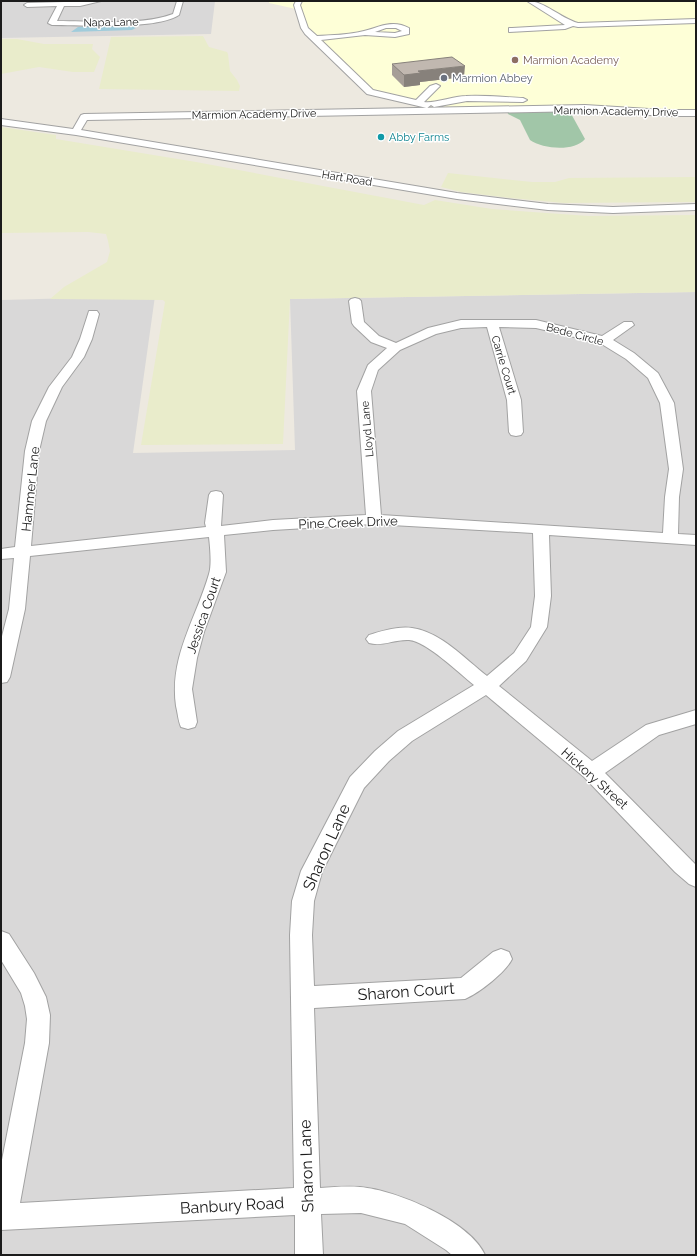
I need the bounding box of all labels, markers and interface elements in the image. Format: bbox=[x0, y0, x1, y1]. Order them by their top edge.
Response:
street label: Napa Lane bbox=[83, 16, 139, 29]
place label: Marmion Academy bbox=[523, 54, 619, 67]
marker: Marmion Academy bbox=[510, 55, 520, 65]
place label: Marmion Abbey bbox=[452, 72, 533, 85]
marker: Marmion Abbey bbox=[439, 73, 449, 83]
street label: Marmion Academy Drive bbox=[554, 104, 679, 119]
street label: Marmion Academy Drive bbox=[192, 107, 317, 122]
place label: Abby Farms bbox=[389, 131, 449, 144]
marker: Abby Farms bbox=[376, 132, 386, 142]
street label: Hart Road bbox=[321, 168, 373, 189]
street label: Bede Circle bbox=[545, 321, 606, 349]
street label: Carrie Court bbox=[488, 334, 519, 397]
street label: Lloyd Lane bbox=[359, 400, 376, 458]
street label: Hammer Lane bbox=[19, 445, 42, 532]
street label: Pine Creek Drive bbox=[298, 513, 398, 532]
street label: Jessica Court bbox=[183, 574, 224, 655]
street label: Hickory Street bbox=[558, 745, 632, 813]
street label: Sharon Lane bbox=[299, 801, 354, 893]
street label: Sharon Court bbox=[357, 979, 456, 1004]
street label: Sharon Lane bbox=[295, 1119, 318, 1213]
street label: Banbury Road bbox=[179, 1193, 285, 1218]

